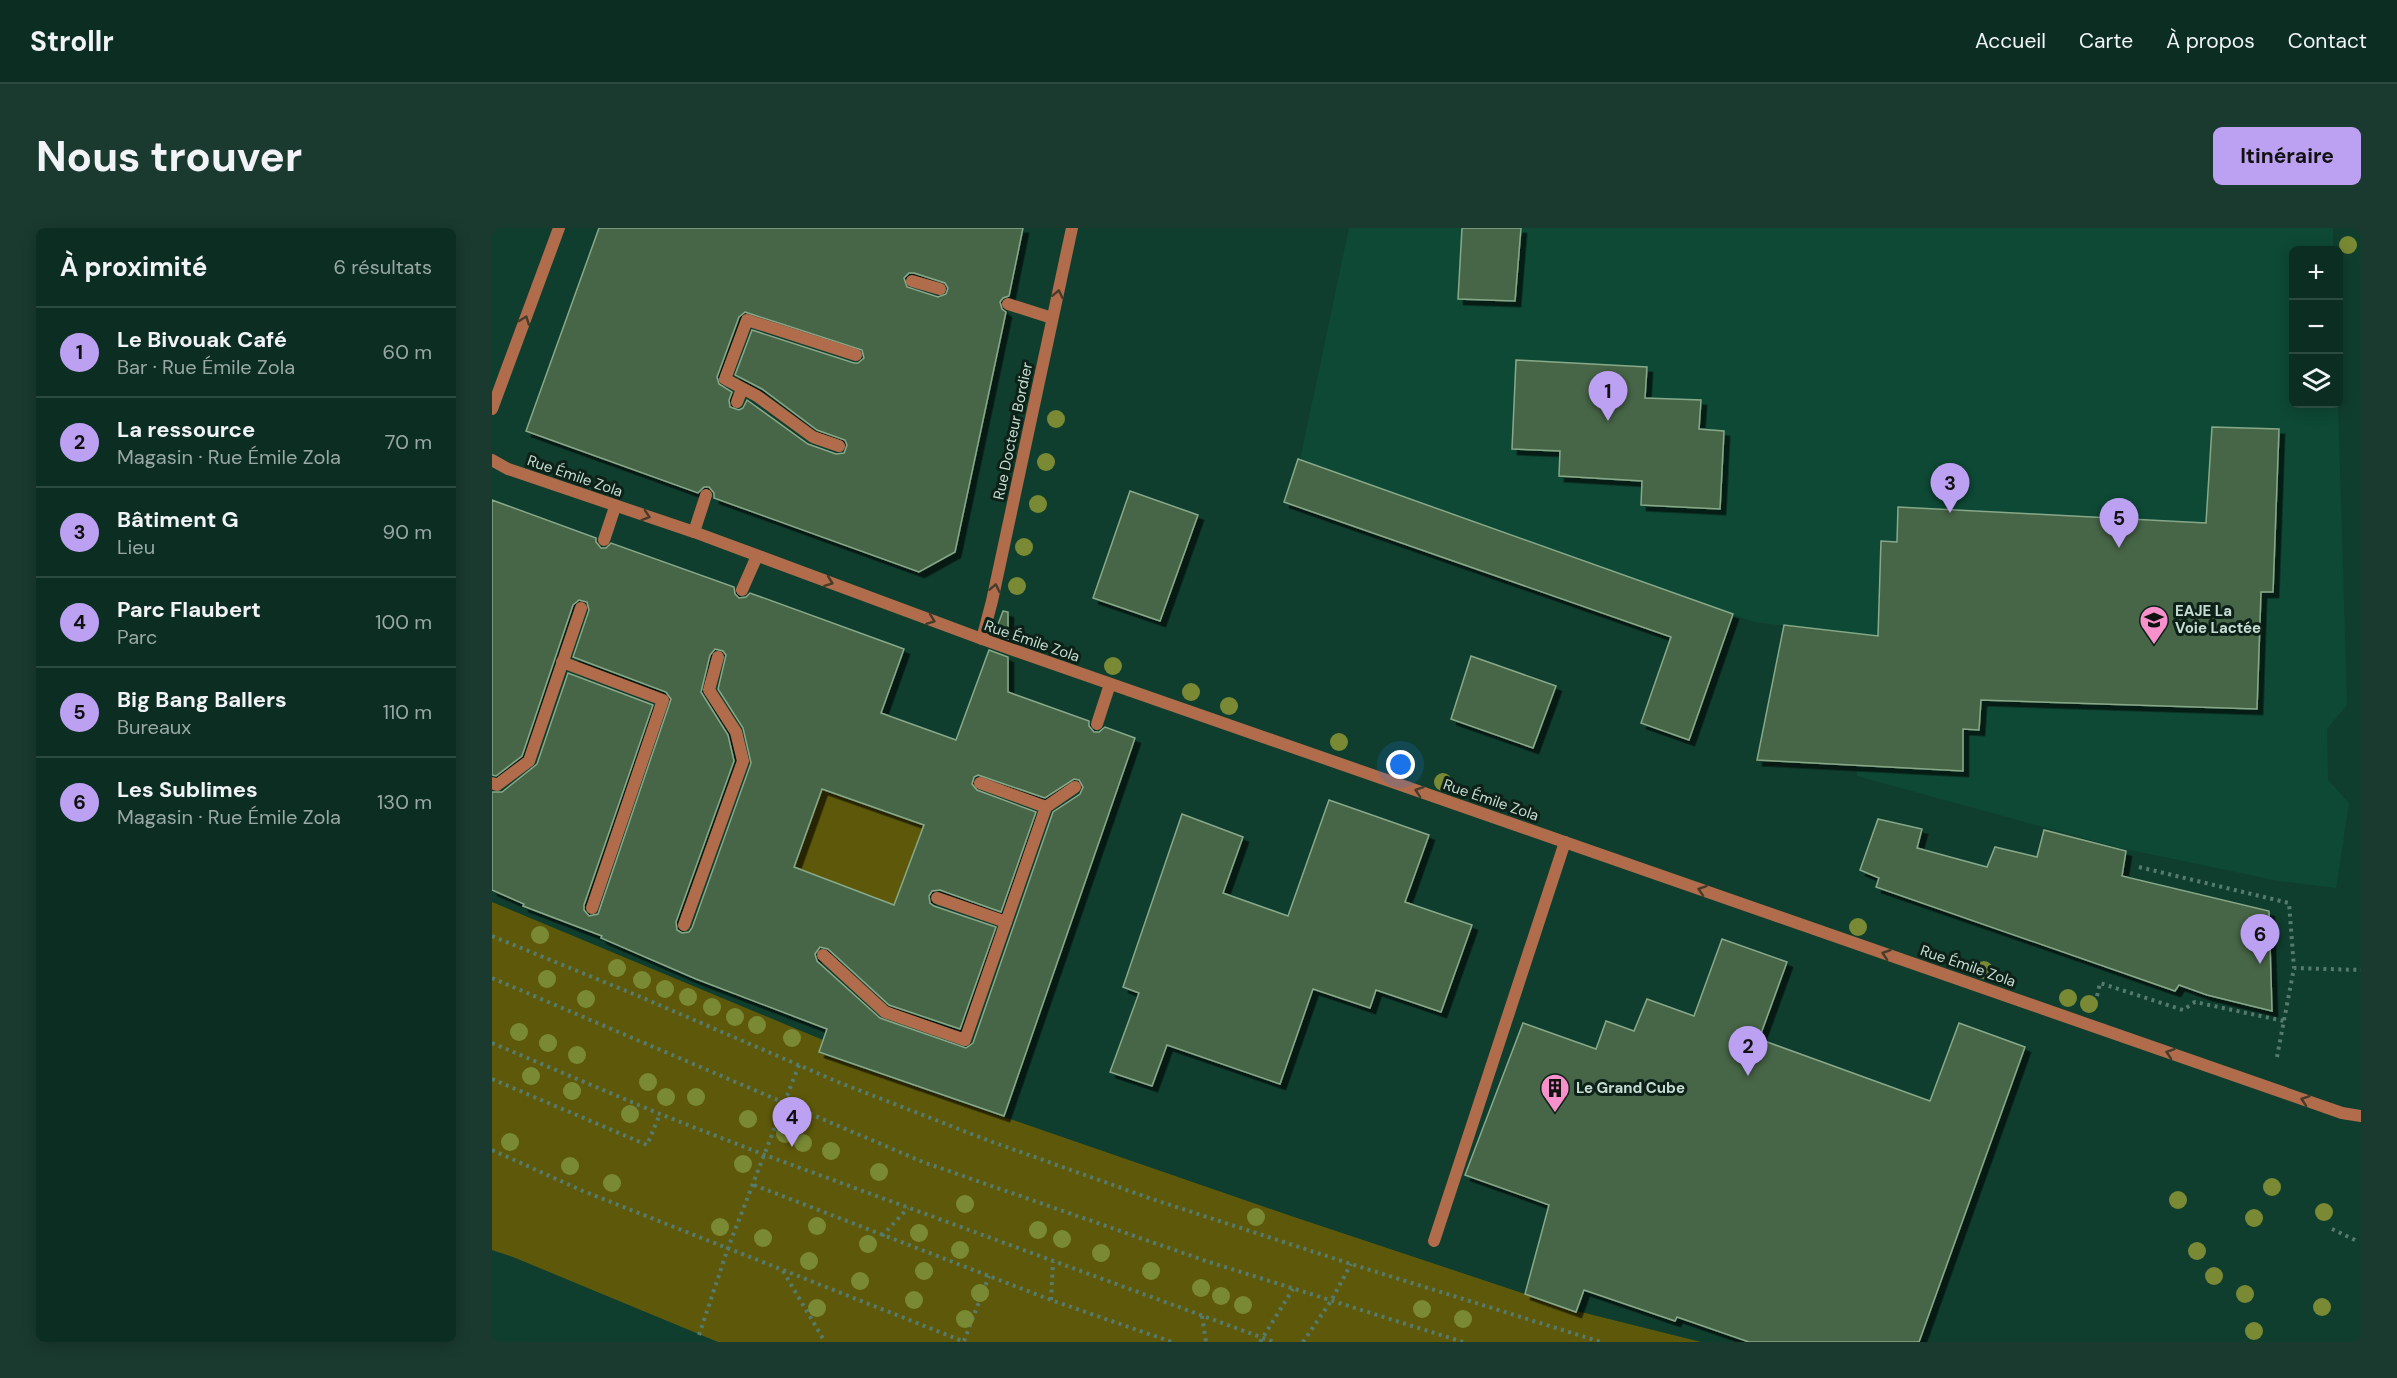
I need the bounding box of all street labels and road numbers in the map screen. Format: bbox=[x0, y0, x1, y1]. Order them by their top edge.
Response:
street label: Rue Docteur Bordier bbox=[989, 360, 1037, 502]
street label: Rue Émile Zola bbox=[525, 450, 625, 502]
street label: Rue Émile Zola bbox=[982, 615, 1082, 667]
street label: Rue Émile Zola bbox=[1441, 774, 1541, 826]
street label: Rue Émile Zola bbox=[1918, 940, 2018, 992]

